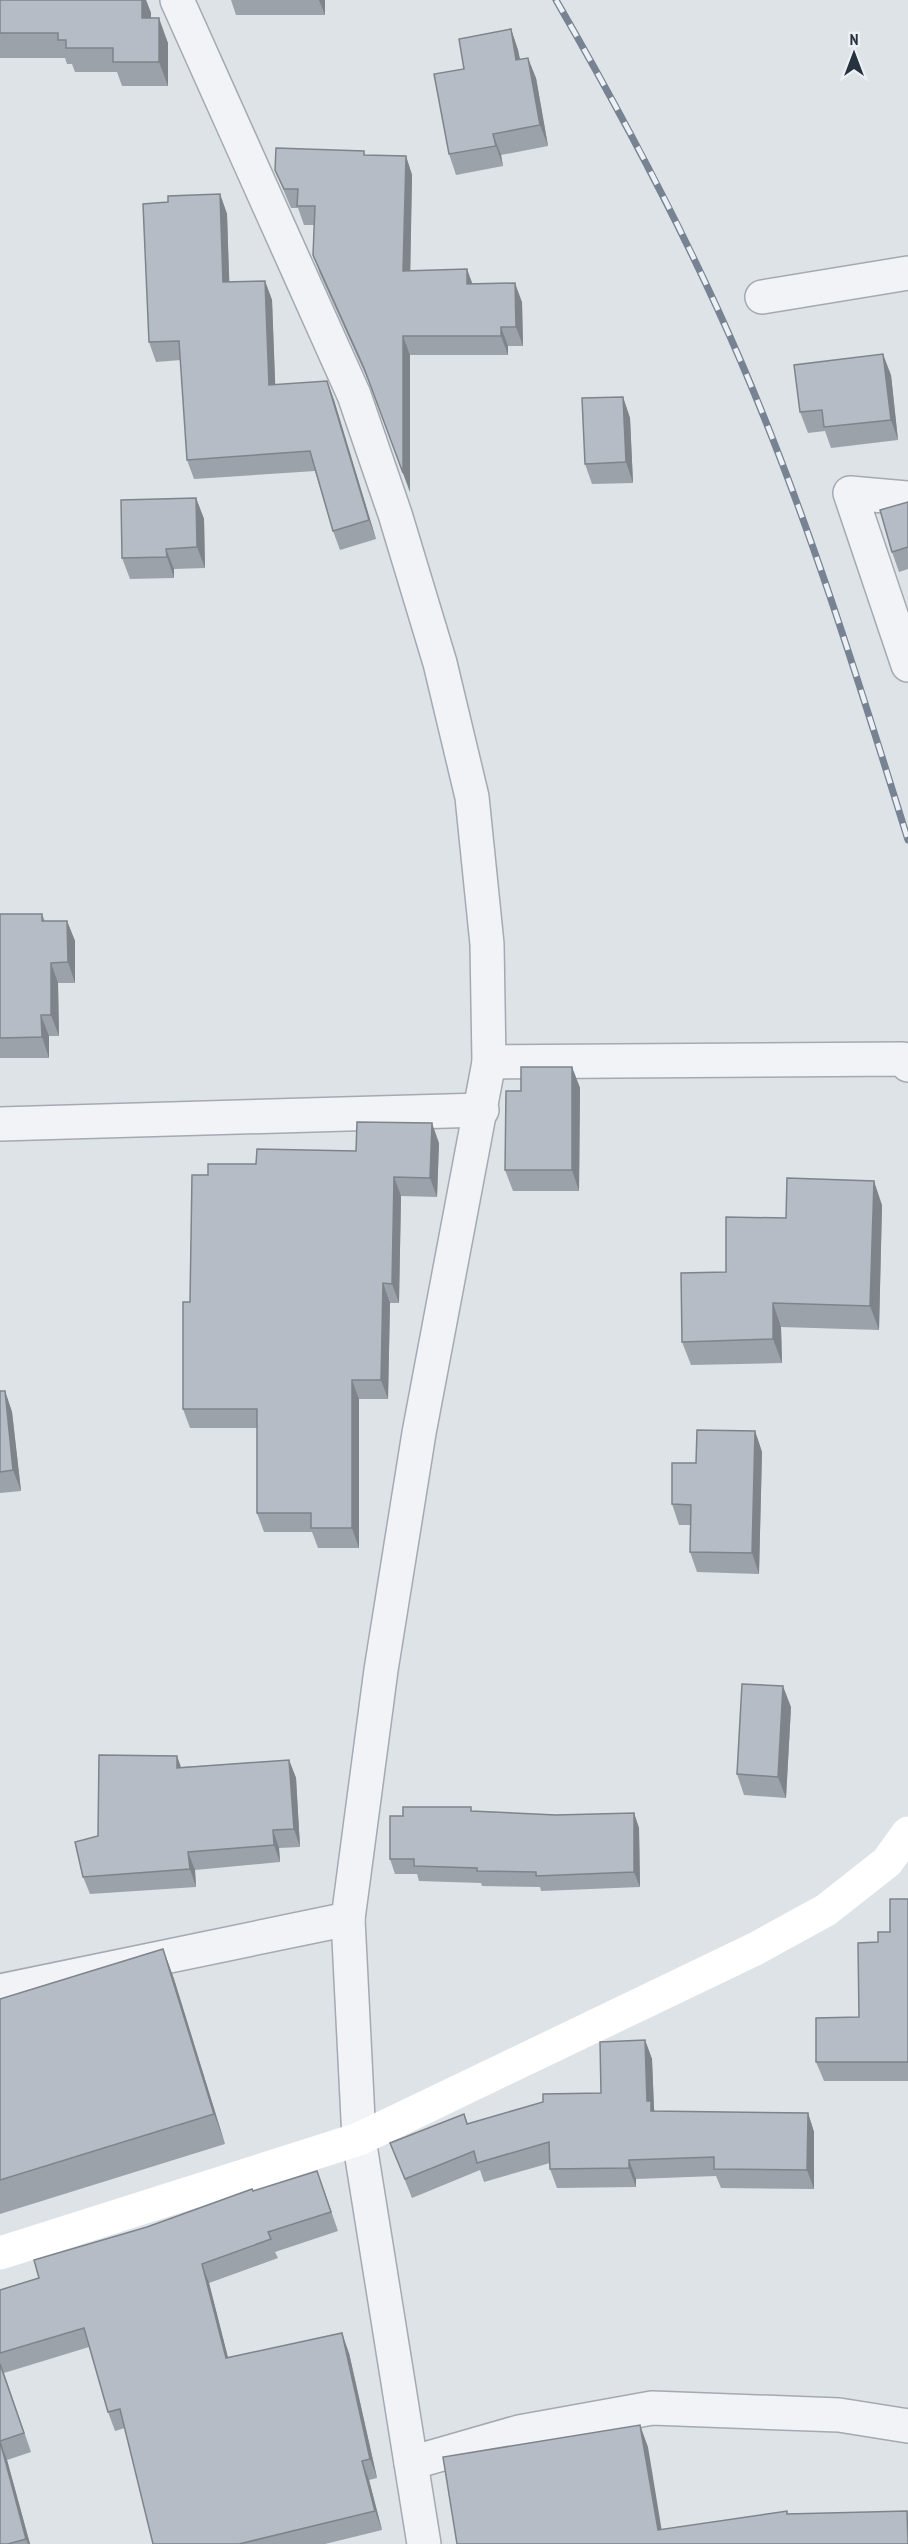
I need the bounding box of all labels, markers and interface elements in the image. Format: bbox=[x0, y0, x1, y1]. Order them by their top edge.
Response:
north arrow bbox=[824, 24, 884, 84]
text: N bbox=[850, 29, 858, 49]

